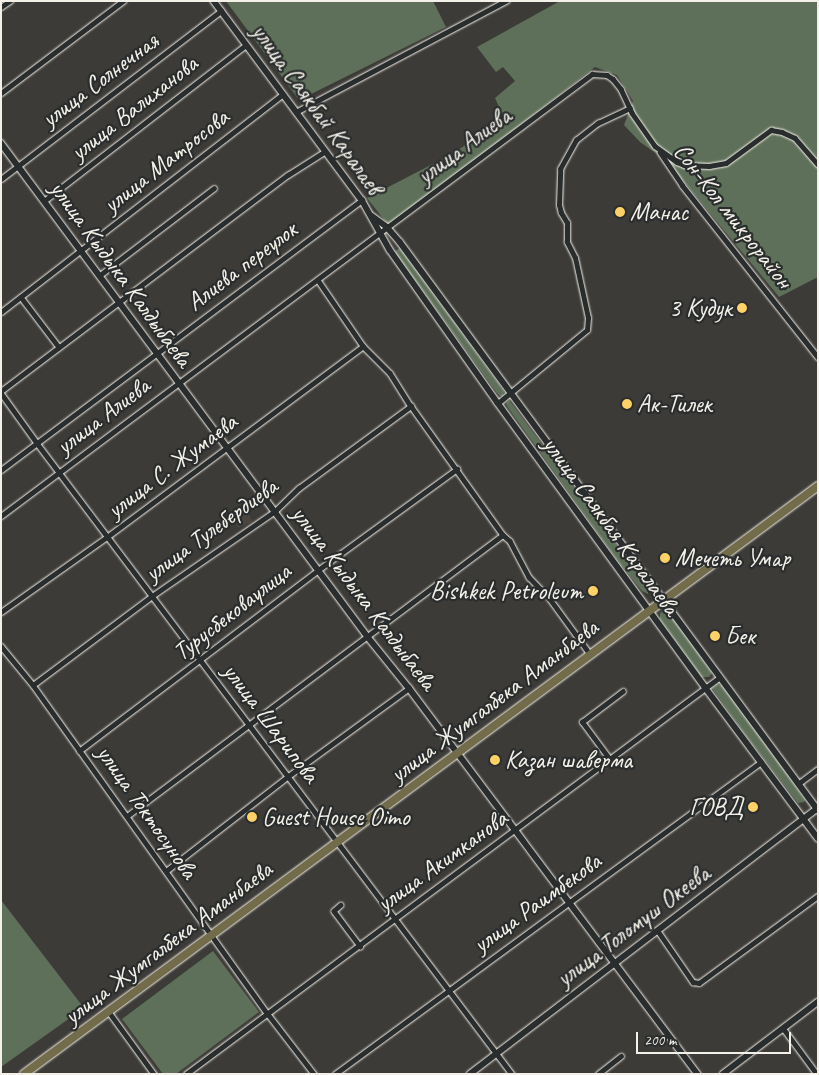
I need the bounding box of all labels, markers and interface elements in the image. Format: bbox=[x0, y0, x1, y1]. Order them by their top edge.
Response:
street label: улица Саякбай Каралаев bbox=[245, 18, 389, 200]
street label: улица Солнечная bbox=[36, 26, 164, 134]
street label: улица Валиханова bbox=[64, 49, 204, 167]
street label: улица Алиева bbox=[411, 101, 517, 191]
street label: улица Матросова bbox=[97, 103, 235, 219]
street label: Сон-Кол микрорайон bbox=[668, 139, 798, 293]
street label: улица Кыдыка Калдыбаева bbox=[43, 174, 199, 374]
place label: Манас bbox=[630, 197, 688, 227]
marker: Манас bbox=[614, 206, 626, 218]
street label: Алиева переулок bbox=[180, 214, 304, 318]
place label: 3 Кудук bbox=[669, 293, 732, 323]
marker: 3 Кудук bbox=[736, 302, 748, 314]
street label: улица Алиева bbox=[50, 371, 156, 461]
place label: Ак-Тилек bbox=[637, 389, 712, 419]
marker: Ак-Тилек bbox=[621, 398, 633, 410]
street label: улица С. Жумаева bbox=[101, 407, 243, 525]
street label: улица Саякбая Каралаева bbox=[537, 432, 685, 620]
street label: улица Тулебердиева bbox=[139, 472, 283, 588]
street label: улица Кыдыка Калдыбаева bbox=[284, 499, 444, 697]
place label: Мечеть Умар bbox=[675, 543, 791, 573]
marker: Мечеть Умар bbox=[659, 552, 671, 564]
street label: Турусбековаулица bbox=[167, 557, 297, 667]
place label: Bishkek Petroleum bbox=[432, 576, 583, 606]
marker: Bishkek Petroleum bbox=[587, 585, 599, 597]
street label: улица Жумгалбека Аманбаева bbox=[384, 613, 604, 789]
place label: Бек bbox=[725, 621, 755, 651]
marker: Бек bbox=[709, 630, 721, 642]
street label: улица Шарипова bbox=[216, 657, 326, 789]
street label: улица Токтосунова bbox=[89, 739, 205, 885]
place label: Казан шаверма bbox=[505, 745, 634, 775]
marker: Казан шаверма bbox=[489, 754, 501, 766]
place label: ГОВД bbox=[690, 792, 743, 822]
marker: ГОВД bbox=[747, 801, 759, 813]
place label: Guest House Oimo bbox=[262, 802, 410, 832]
street label: улица Акимканова bbox=[370, 803, 514, 919]
marker: Guest House Oimo bbox=[246, 811, 258, 823]
street label: улица Раимбекова bbox=[467, 847, 607, 959]
street label: улица Жумгалбека Аманбаева bbox=[58, 855, 278, 1031]
street label: улица Толомуш Океева bbox=[549, 858, 717, 994]
scale bar bbox=[639, 1022, 794, 1054]
text: 200 m bbox=[644, 1031, 676, 1050]

